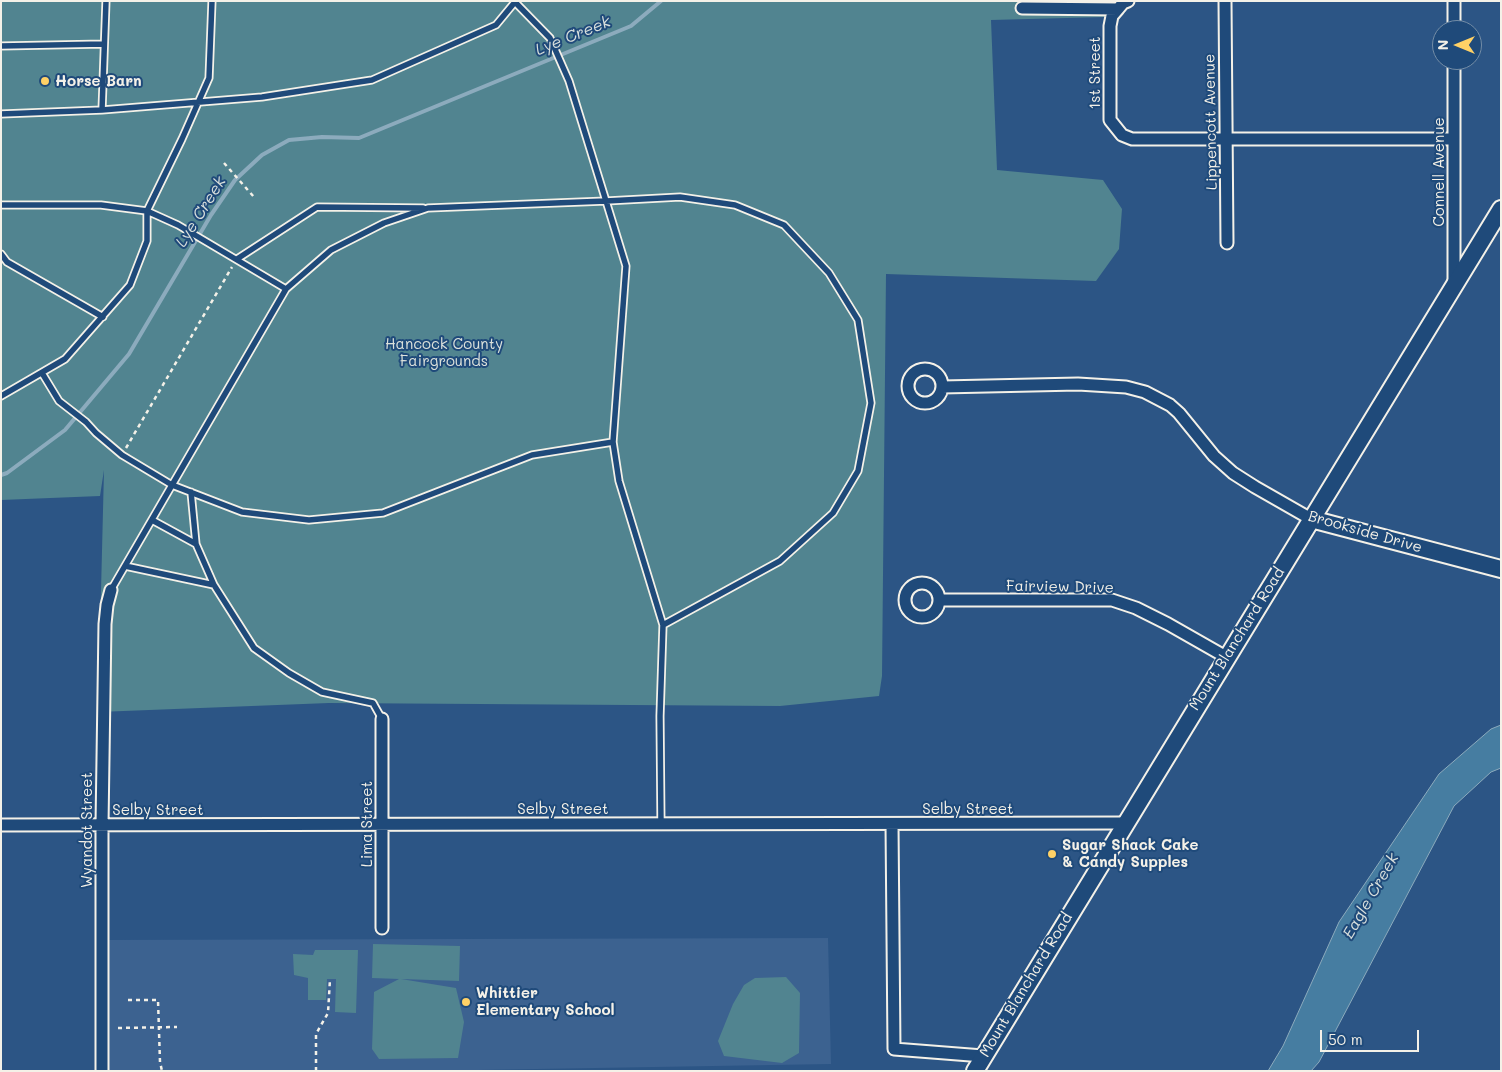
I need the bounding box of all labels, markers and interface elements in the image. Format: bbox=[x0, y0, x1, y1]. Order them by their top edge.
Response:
water label: Lye Creek bbox=[533, 12, 613, 60]
north arrow bbox=[1432, 20, 1482, 70]
street label: 1st Street bbox=[1086, 36, 1104, 110]
text: N bbox=[1433, 40, 1452, 50]
street label: Lippencott Avenue bbox=[1201, 54, 1221, 190]
place label: Horse Barn bbox=[55, 72, 142, 90]
marker: Horse Barn bbox=[39, 75, 51, 87]
street label: Connell Avenue bbox=[1430, 117, 1448, 227]
water label: Lye Creek bbox=[172, 173, 230, 251]
park label: Hancock County Fairgrounds bbox=[385, 335, 503, 370]
street label: Brookside Drive bbox=[1306, 507, 1424, 557]
street label: Mount Blanchard Road bbox=[1186, 564, 1288, 714]
street label: Fairview Drive bbox=[1006, 577, 1114, 597]
street label: Wyandot Street bbox=[78, 772, 96, 888]
street label: Lima Street bbox=[358, 781, 376, 867]
street label: Selby Street bbox=[517, 800, 609, 818]
street label: Selby Street bbox=[922, 800, 1014, 818]
street label: Selby Street bbox=[112, 801, 204, 819]
place label: Sugar Shack Cake & Candy Supples bbox=[1062, 836, 1198, 871]
marker: Sugar Shack Cake & Candy Supples bbox=[1046, 848, 1058, 860]
water label: Eagle Creek bbox=[1339, 850, 1403, 942]
street label: Mount Blanchard Road bbox=[976, 910, 1076, 1060]
place label: Whittier Elementary School bbox=[476, 984, 615, 1019]
marker: Whittier Elementary School bbox=[460, 996, 472, 1008]
scale bar bbox=[1322, 1020, 1421, 1052]
text: 50 m bbox=[1328, 1029, 1363, 1049]

